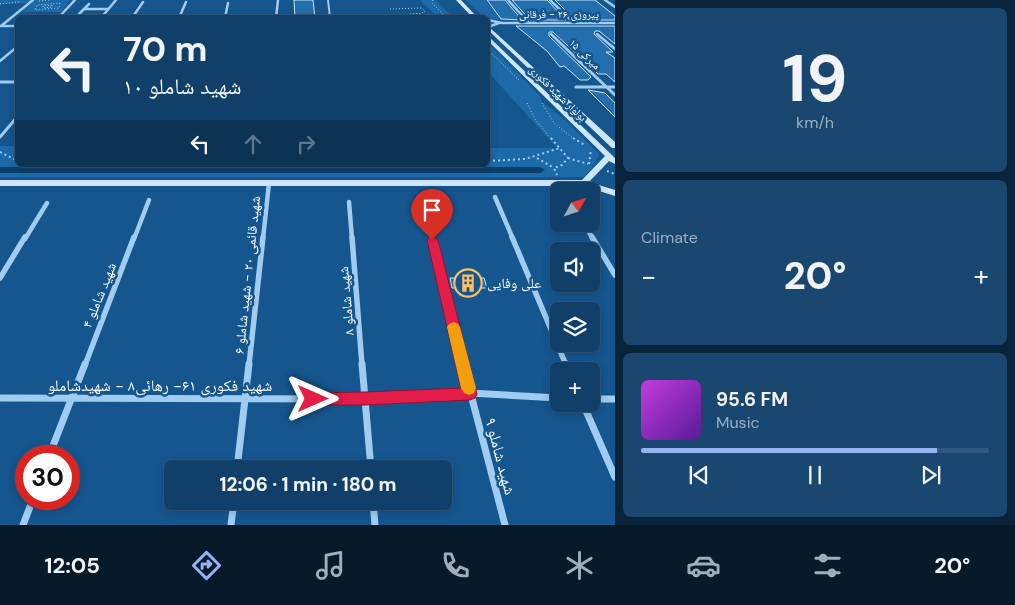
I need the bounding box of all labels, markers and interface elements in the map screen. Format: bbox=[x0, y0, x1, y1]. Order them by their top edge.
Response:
street label: پیروزی ۲۶ - فرقانی bbox=[519, 7, 599, 21]
text: 70 m bbox=[123, 26, 207, 72]
icon: left bbox=[40, 35, 105, 100]
street label: میرکی ۱۵ bbox=[566, 36, 604, 72]
text: 19 bbox=[783, 37, 847, 121]
street label: بولوار شهید فکوری bbox=[526, 62, 590, 124]
text: شهید شاملو ۱۰ bbox=[123, 72, 241, 101]
text: km/h bbox=[796, 112, 834, 133]
icon: left bbox=[186, 130, 214, 158]
icon: ahead bbox=[239, 130, 267, 158]
icon: right bbox=[292, 130, 320, 158]
north arrow bbox=[550, 182, 600, 232]
map controls bbox=[550, 182, 600, 412]
pin bbox=[411, 189, 453, 240]
street label: شهید قائمی ۲۰ - شهید شاملو ۶ bbox=[230, 195, 264, 355]
icon: arrive bbox=[418, 196, 446, 224]
text: Climate bbox=[641, 227, 698, 248]
button: sound bbox=[550, 242, 600, 292]
text: 20° bbox=[784, 251, 846, 301]
text: − bbox=[641, 258, 656, 295]
text: + bbox=[974, 258, 989, 295]
street label: شهید شاملو ۴ bbox=[78, 260, 120, 330]
street label: شهید شاملو ۸ bbox=[334, 266, 358, 336]
building icon: علی وفایی bbox=[453, 268, 483, 298]
place label: علی وفایی bbox=[487, 274, 541, 292]
button: layers bbox=[550, 302, 600, 352]
button: + bbox=[550, 362, 600, 412]
position arrow bbox=[286, 372, 338, 424]
street label: شهید فکوری ۶۱- رهائی۸ - شهیدشاملو bbox=[48, 375, 272, 396]
text: 95.6 FM bbox=[716, 387, 788, 412]
text: Music bbox=[716, 412, 760, 433]
street label: شهید شاملو ۹ bbox=[480, 415, 521, 497]
speed limit sign: 30 bbox=[15, 445, 80, 510]
icon: previous bbox=[685, 461, 713, 489]
icon: pause bbox=[801, 461, 829, 489]
icon: next bbox=[917, 461, 945, 489]
text: 12:06 · 1 min · 180 m bbox=[219, 472, 397, 497]
icon: directions bbox=[189, 548, 224, 583]
icon: music bbox=[313, 548, 348, 583]
icon: phone bbox=[438, 548, 473, 583]
icon: climate bbox=[562, 548, 597, 583]
icon: car bbox=[686, 548, 721, 583]
icon: filters bbox=[810, 548, 845, 583]
text: 12:05 bbox=[45, 551, 100, 580]
text: 20° bbox=[934, 551, 970, 580]

